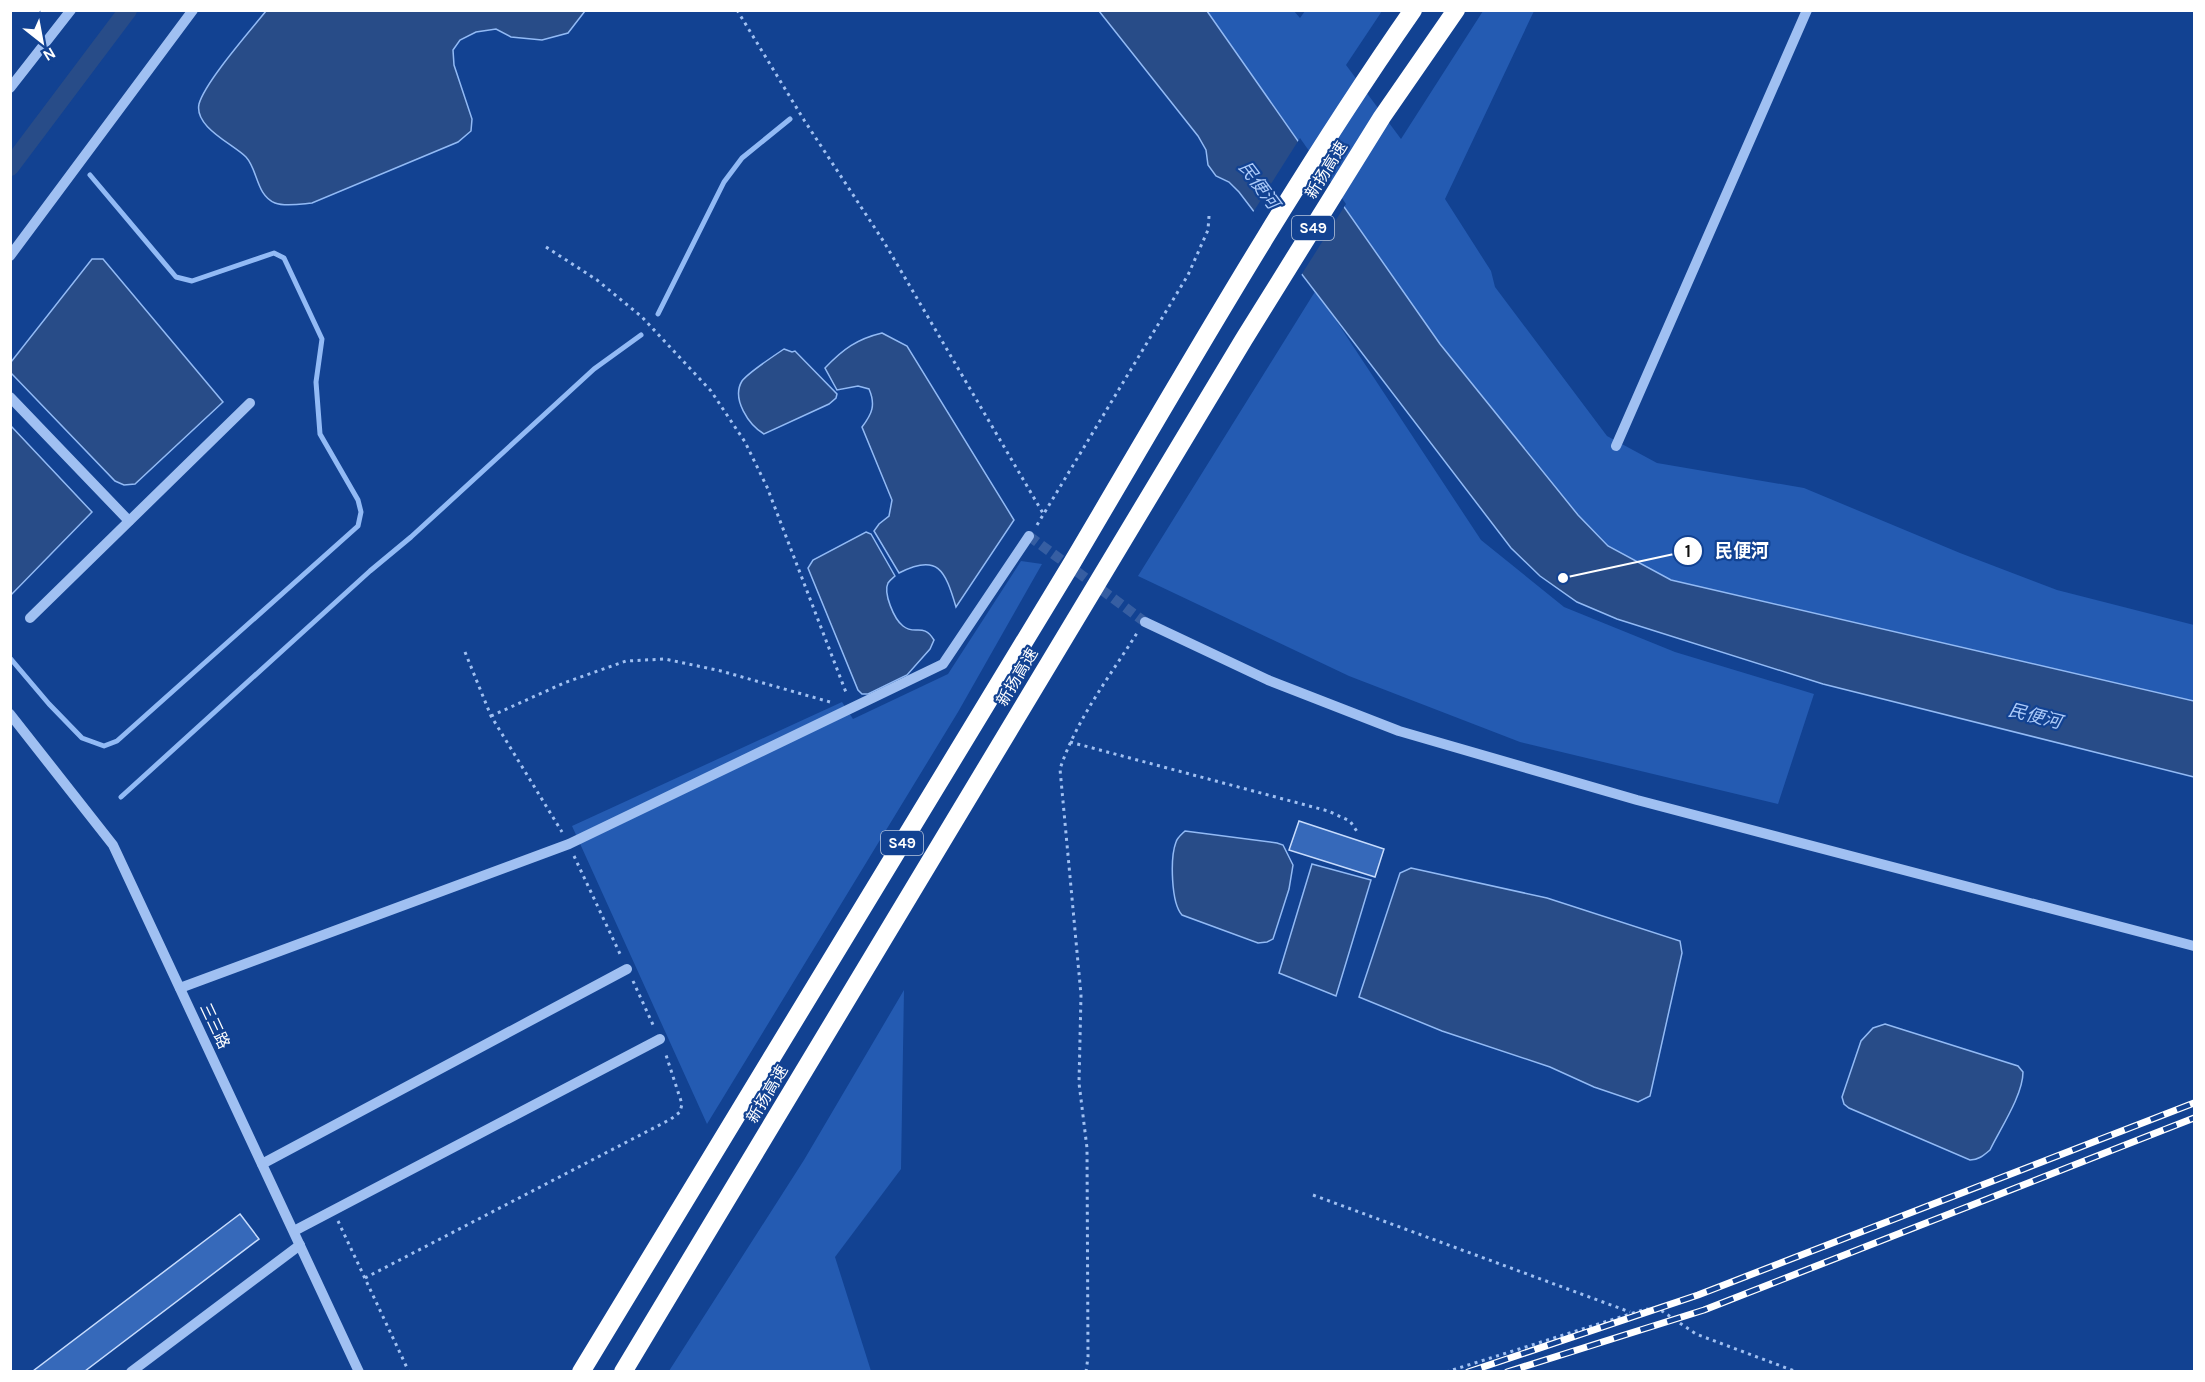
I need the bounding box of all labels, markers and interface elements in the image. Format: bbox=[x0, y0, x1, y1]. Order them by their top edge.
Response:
north arrow bbox=[12, 12, 72, 72]
text: N bbox=[40, 43, 59, 66]
street label: 新扬高速 bbox=[1301, 138, 1351, 202]
water label: 民便河 bbox=[1234, 157, 1286, 216]
road number: S49 bbox=[1292, 216, 1334, 240]
callout: 民便河 bbox=[1673, 533, 1781, 569]
text: 1 bbox=[1685, 540, 1691, 562]
text: 民便河 bbox=[1715, 540, 1769, 562]
street label: 新扬高速 bbox=[992, 645, 1042, 709]
water label: 民便河 bbox=[2006, 699, 2067, 734]
road number: S49 bbox=[881, 831, 923, 855]
street label: 三三路 bbox=[196, 1000, 234, 1052]
street label: 新扬高速 bbox=[742, 1062, 792, 1126]

